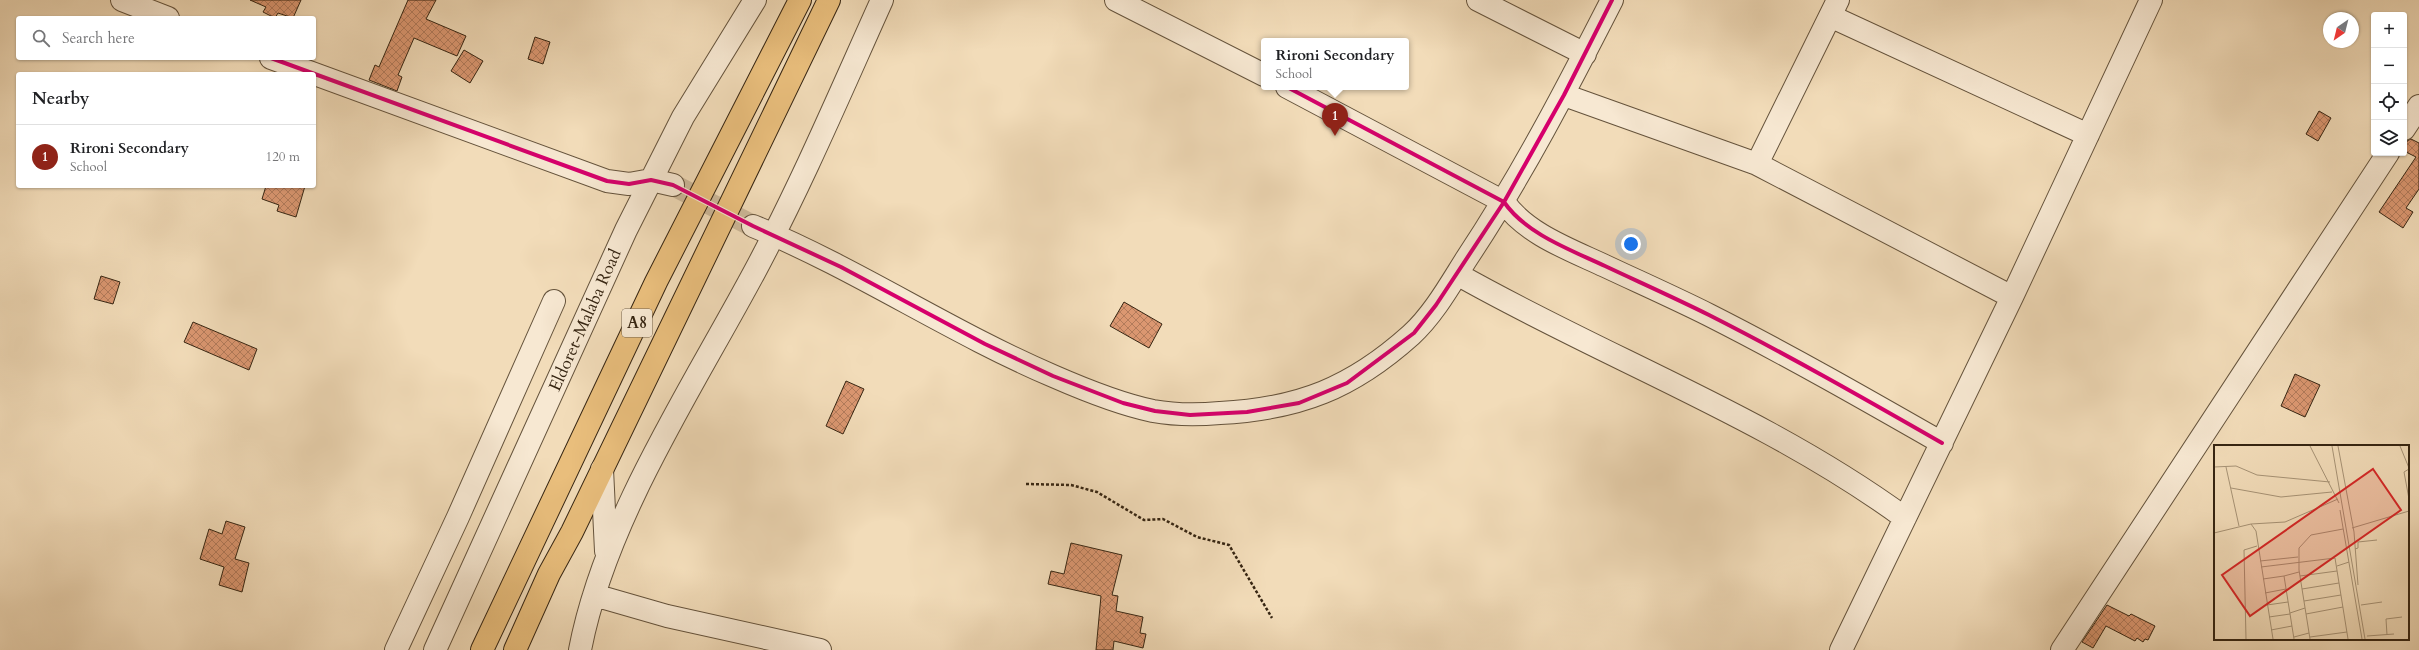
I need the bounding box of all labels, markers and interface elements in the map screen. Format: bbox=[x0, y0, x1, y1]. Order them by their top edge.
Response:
north arrow bbox=[2323, 12, 2359, 48]
map controls bbox=[2371, 12, 2407, 156]
button: + bbox=[2371, 12, 2407, 48]
search box bbox=[16, 16, 316, 60]
icon: search bbox=[30, 27, 52, 49]
text: Search here bbox=[62, 28, 135, 48]
popup bbox=[1261, 38, 1409, 90]
text: Rironi Secondary bbox=[1275, 45, 1395, 65]
button: − bbox=[2371, 48, 2407, 84]
text: School bbox=[1275, 65, 1312, 83]
button: locate bbox=[2371, 84, 2407, 120]
text: Nearby bbox=[32, 87, 89, 110]
pin: 1 bbox=[1322, 103, 1348, 136]
button: layers bbox=[2371, 120, 2407, 156]
text: Rironi Secondary bbox=[70, 138, 189, 158]
text: 1 bbox=[42, 148, 48, 166]
text: 120 m bbox=[266, 148, 300, 166]
text: School bbox=[70, 158, 107, 176]
your location bbox=[1621, 234, 1641, 254]
street label: Eldoret-Malaba Road bbox=[543, 245, 627, 395]
road number: A8 bbox=[622, 309, 652, 337]
inset map bbox=[2214, 445, 2409, 640]

